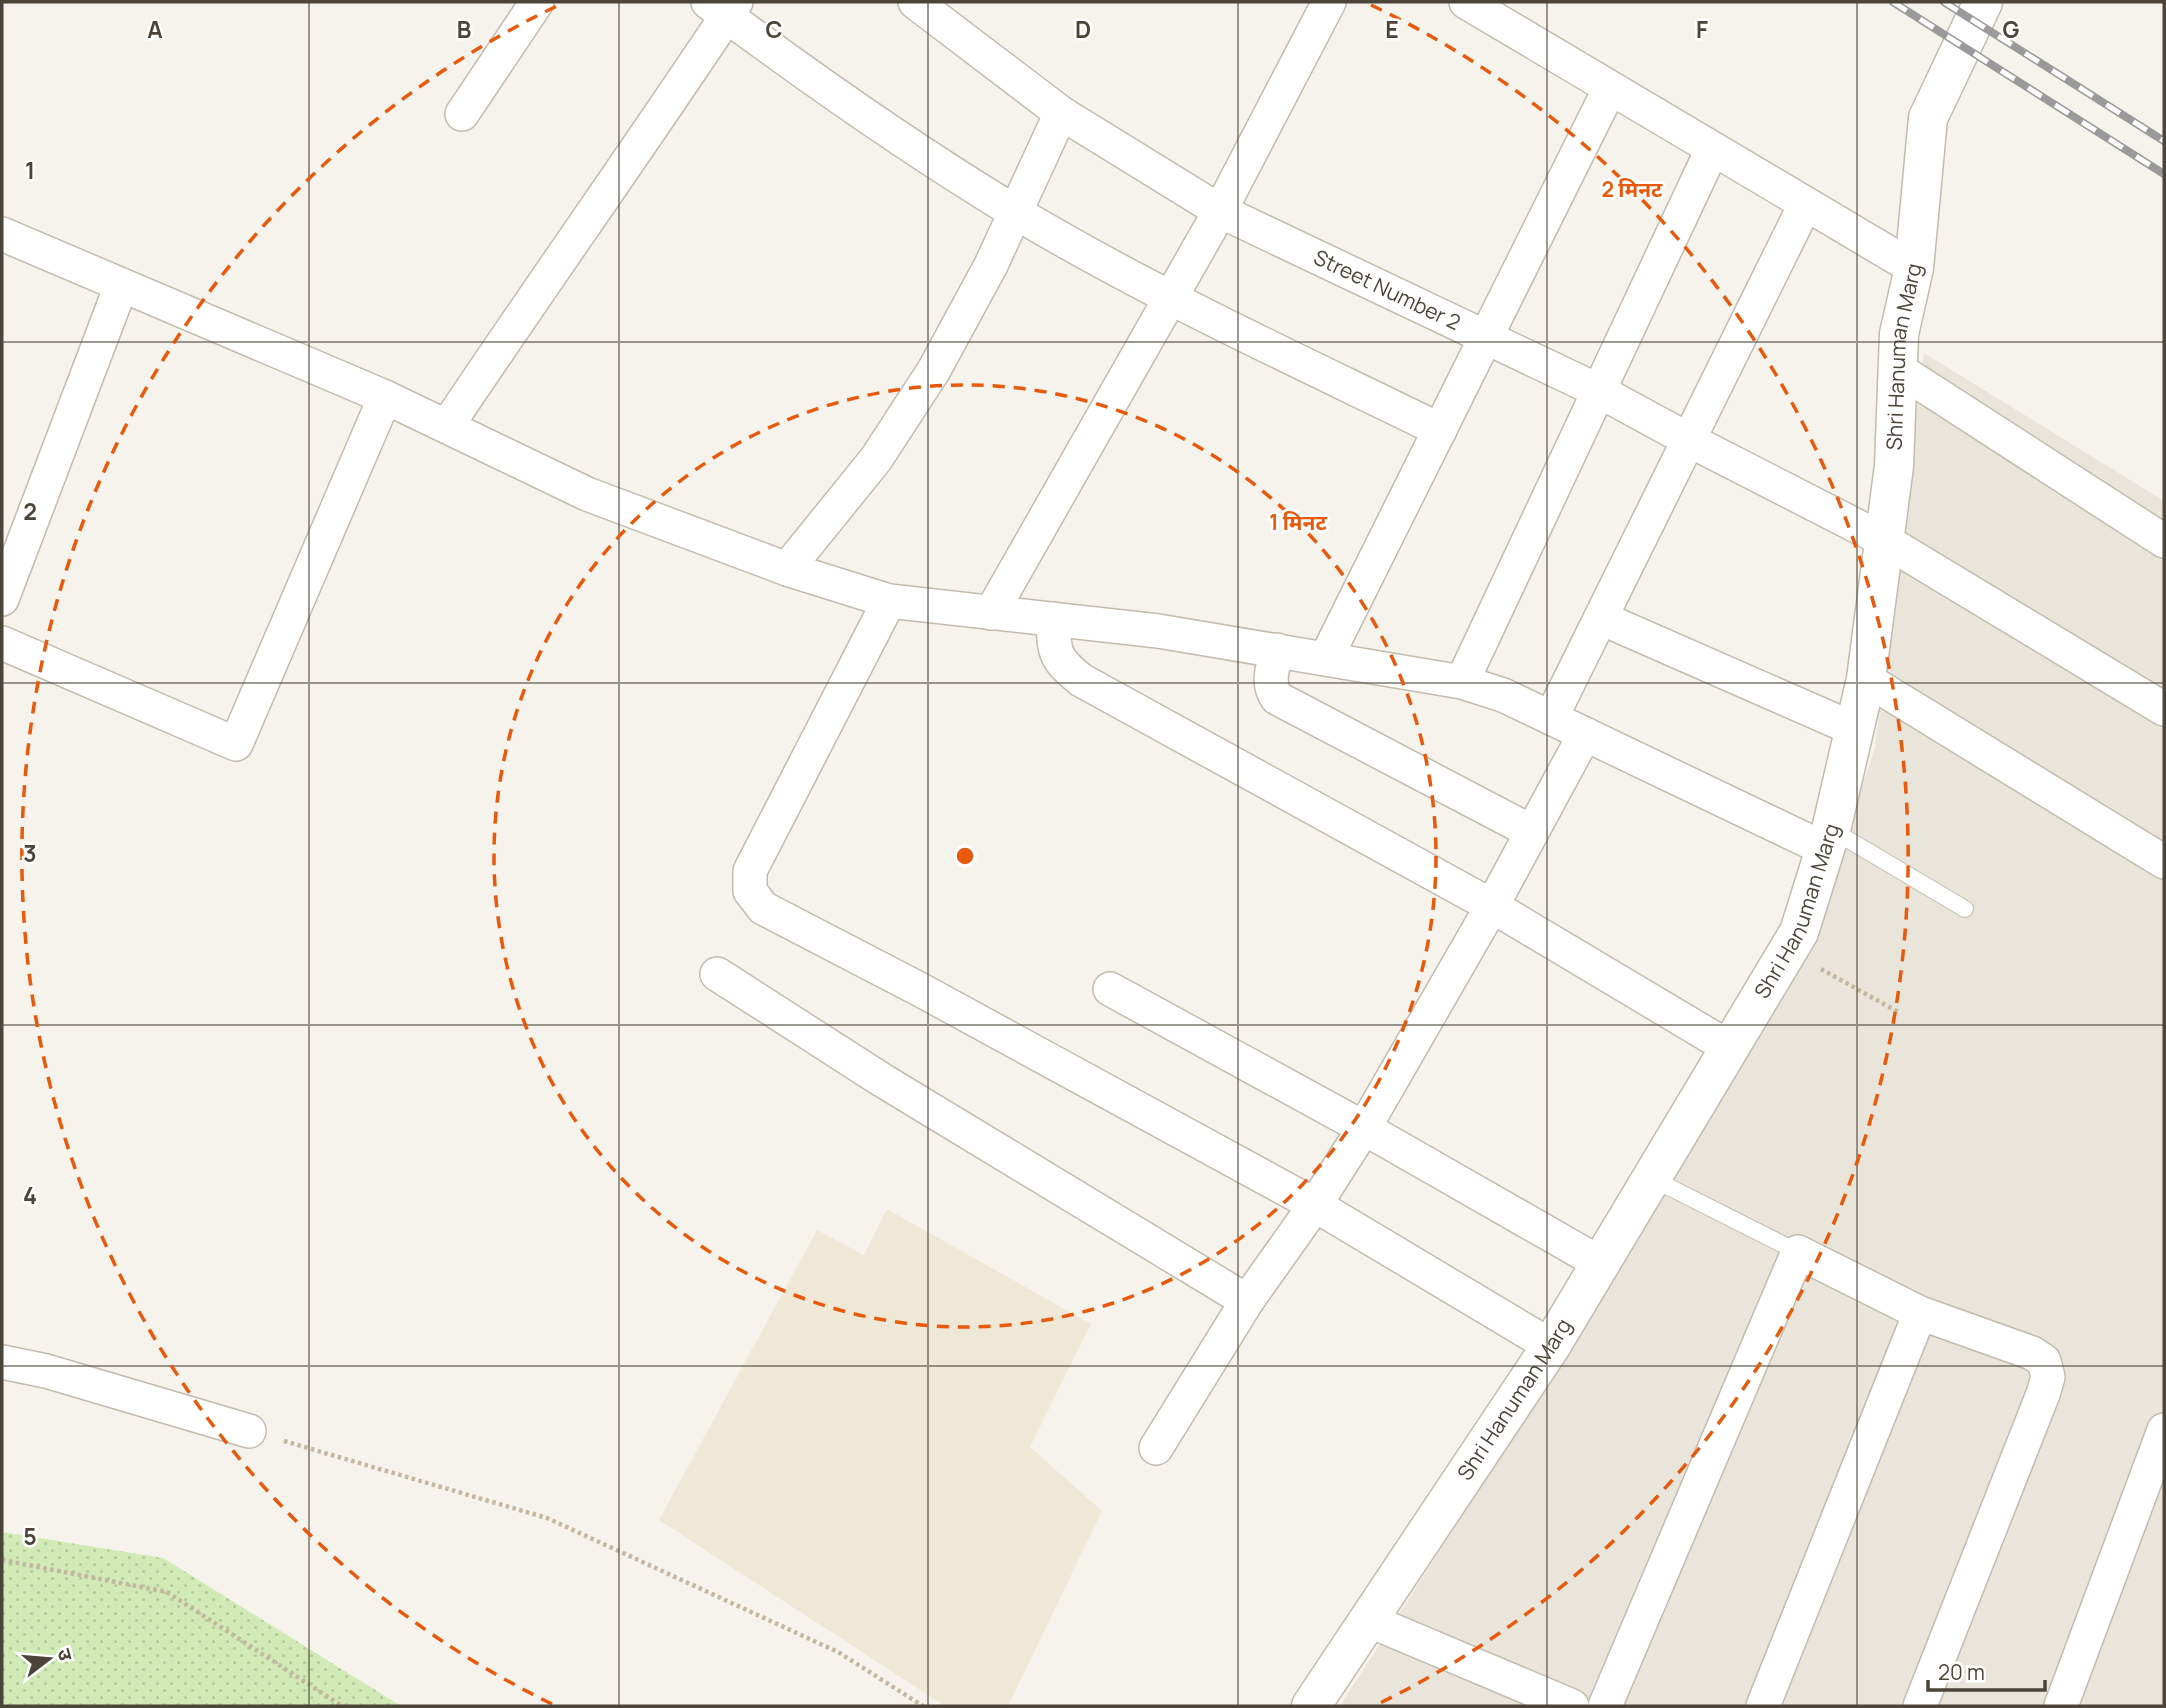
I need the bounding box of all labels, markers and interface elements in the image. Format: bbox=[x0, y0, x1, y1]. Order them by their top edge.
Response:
text: A bbox=[147, 13, 163, 45]
text: B bbox=[457, 13, 471, 45]
text: C bbox=[766, 13, 783, 45]
text: D bbox=[1075, 13, 1091, 45]
text: E bbox=[1385, 13, 1399, 45]
text: F bbox=[1696, 13, 1708, 45]
text: G bbox=[2003, 13, 2020, 45]
text: 1 bbox=[25, 154, 35, 186]
text: 2 मिनट bbox=[1602, 175, 1663, 203]
street label: Street Number 2 bbox=[1310, 243, 1465, 336]
street label: Shri Hanuman Marg bbox=[1880, 260, 1928, 451]
text: 2 bbox=[23, 495, 37, 527]
text: 1 मिनट bbox=[1269, 508, 1327, 536]
street label: Shri Hanuman Marg bbox=[1747, 820, 1845, 1003]
text: 3 bbox=[23, 837, 37, 869]
centre of rings bbox=[953, 844, 977, 868]
text: 4 bbox=[23, 1179, 37, 1211]
street label: Shri Hanuman Marg bbox=[1450, 1313, 1577, 1485]
text: 5 bbox=[23, 1520, 37, 1552]
north arrow bbox=[14, 1624, 84, 1694]
text: उ bbox=[51, 1645, 80, 1664]
scale bar bbox=[1928, 1648, 2045, 1692]
text: 20 m bbox=[1938, 1658, 1985, 1686]

